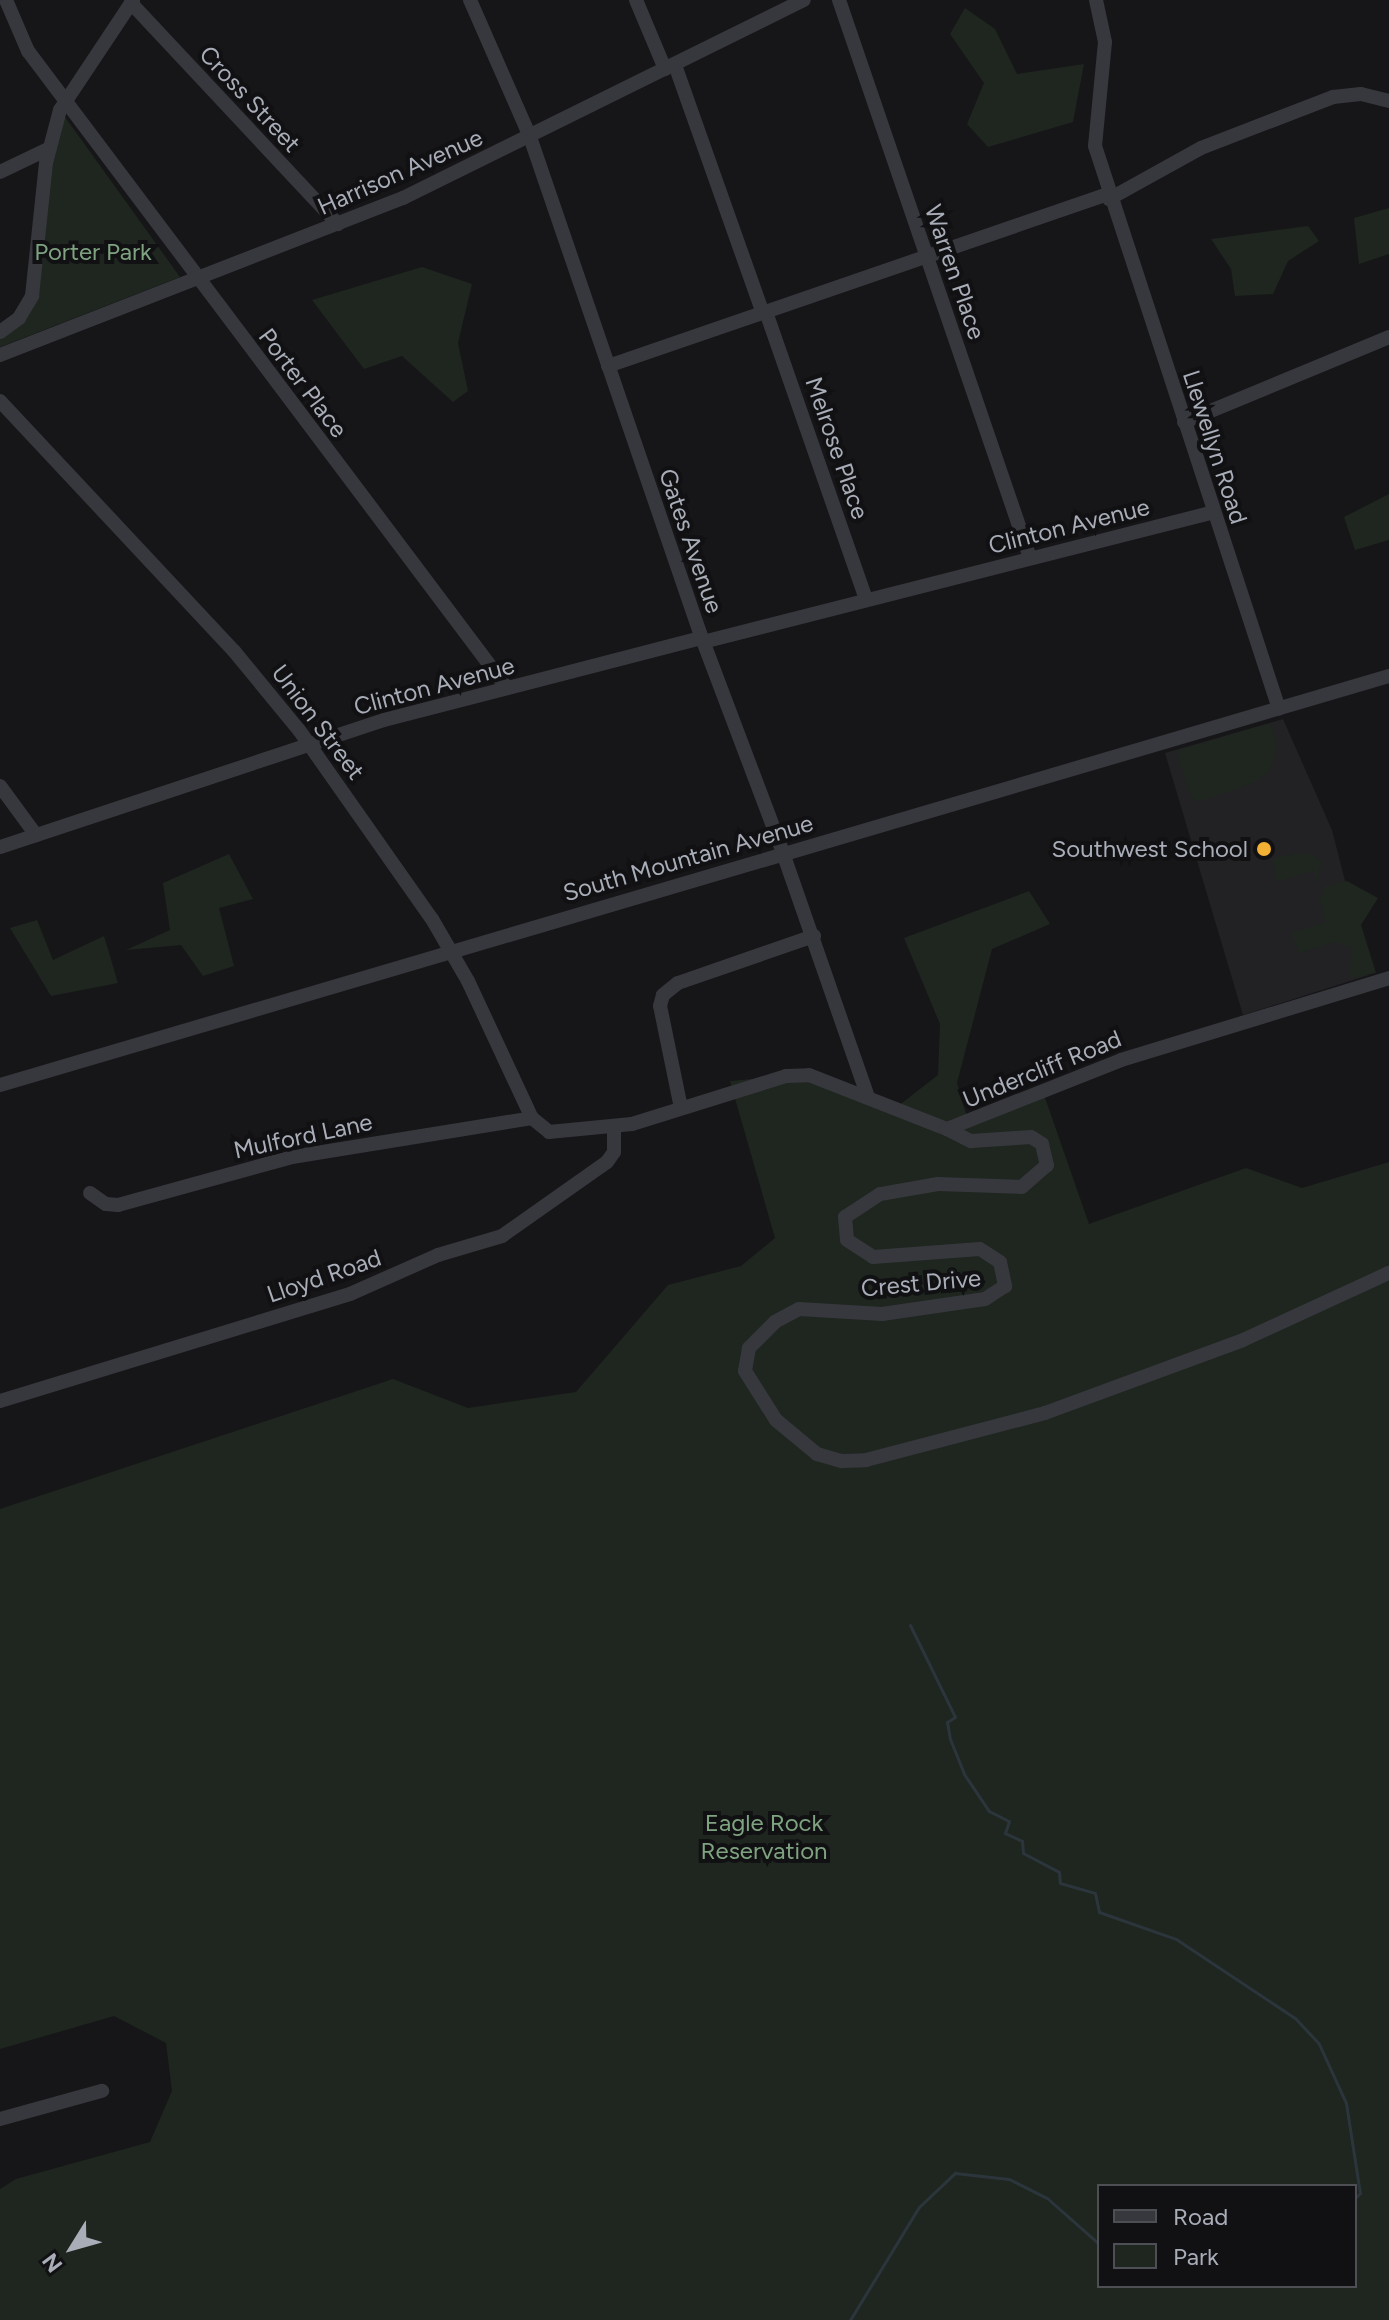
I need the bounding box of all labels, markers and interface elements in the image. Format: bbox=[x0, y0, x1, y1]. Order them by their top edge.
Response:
street label: Cross Street bbox=[193, 40, 307, 158]
street label: Harrison Avenue bbox=[313, 123, 487, 221]
street label: Warren Place bbox=[919, 201, 991, 343]
park label: Porter Park bbox=[34, 238, 152, 266]
street label: Porter Place bbox=[253, 323, 353, 443]
street label: Llewellyn Road bbox=[1177, 366, 1253, 528]
street label: Melrose Place bbox=[799, 373, 875, 523]
street label: Gates Avenue bbox=[653, 465, 729, 617]
street label: Clinton Avenue bbox=[985, 492, 1153, 560]
street label: Clinton Avenue bbox=[351, 651, 517, 721]
street label: Union Street bbox=[265, 659, 371, 785]
street label: South Mountain Avenue bbox=[560, 808, 816, 908]
place label: Southwest School bbox=[1052, 835, 1248, 863]
marker: Southwest School bbox=[1255, 840, 1273, 858]
street label: Undercliff Road bbox=[959, 1024, 1125, 1114]
street label: Mulford Lane bbox=[231, 1107, 375, 1165]
street label: Lloyd Road bbox=[263, 1243, 385, 1309]
street label: Crest Drive bbox=[860, 1263, 982, 1303]
park label: Eagle Rock Reservation bbox=[701, 1809, 827, 1865]
legend bbox=[1097, 2184, 1357, 2288]
text: Road bbox=[1173, 2202, 1228, 2231]
north arrow bbox=[32, 2208, 112, 2288]
text: Park bbox=[1173, 2242, 1219, 2271]
text: N bbox=[37, 2248, 68, 2278]

